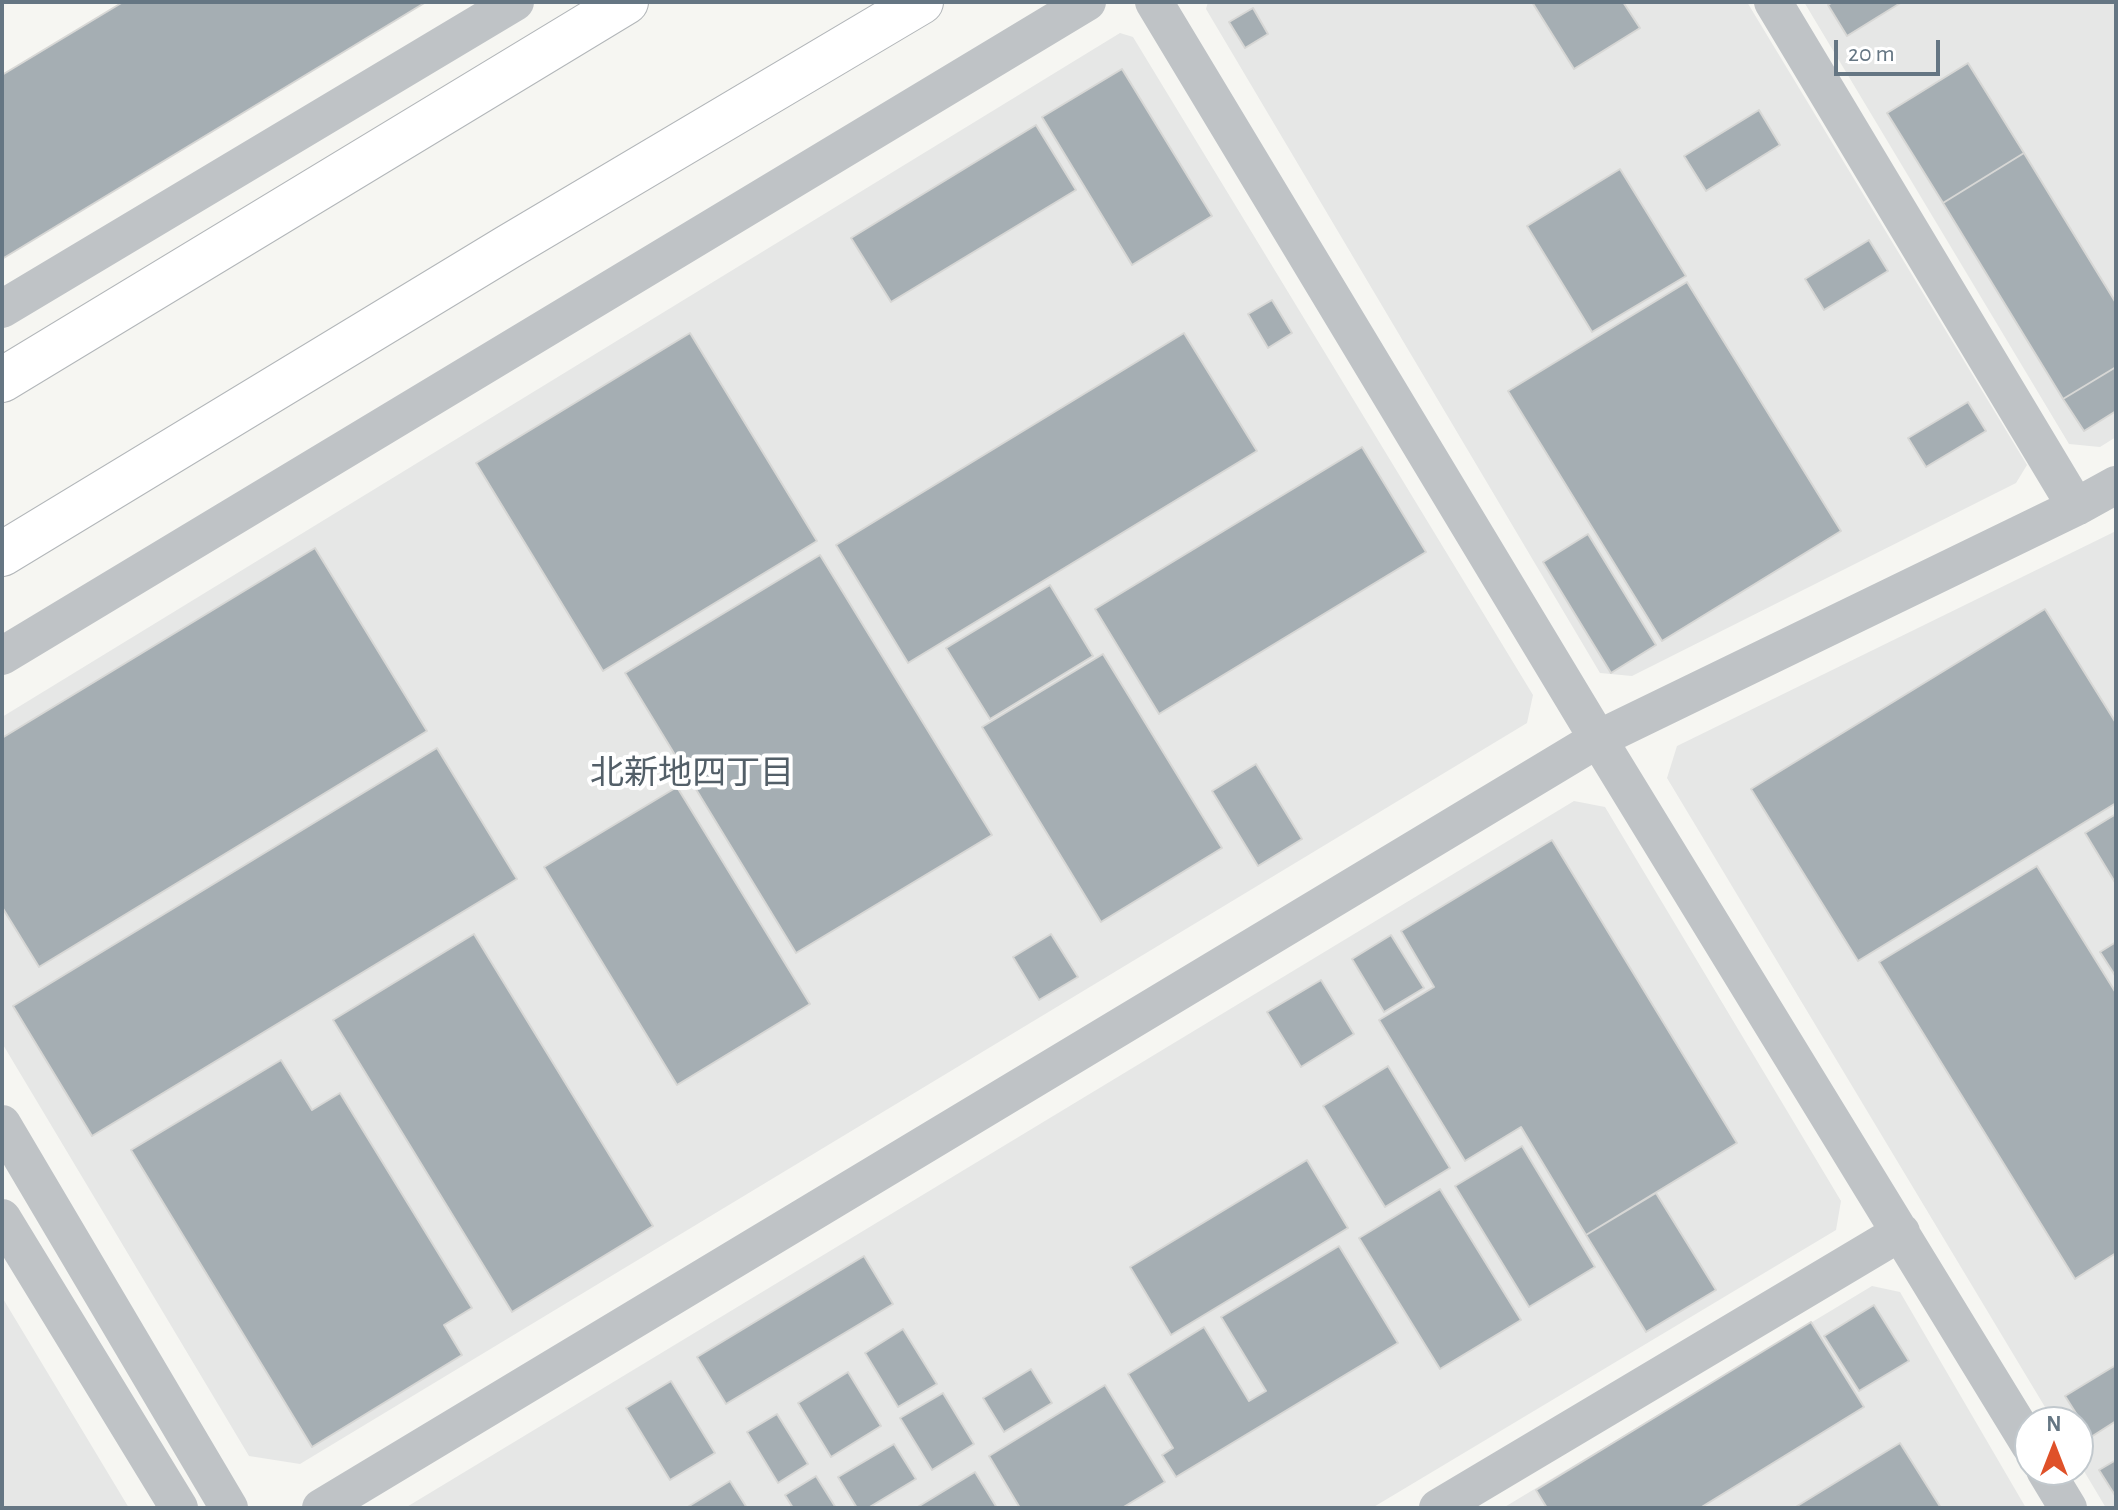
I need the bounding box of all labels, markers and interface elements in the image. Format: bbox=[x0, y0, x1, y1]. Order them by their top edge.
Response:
scale bar bbox=[1838, 24, 1944, 74]
text: 20 m bbox=[1848, 42, 1895, 66]
district label: 北新地四丁目 bbox=[590, 754, 794, 794]
north arrow bbox=[2014, 1406, 2094, 1486]
text: N bbox=[2046, 1413, 2062, 1435]

